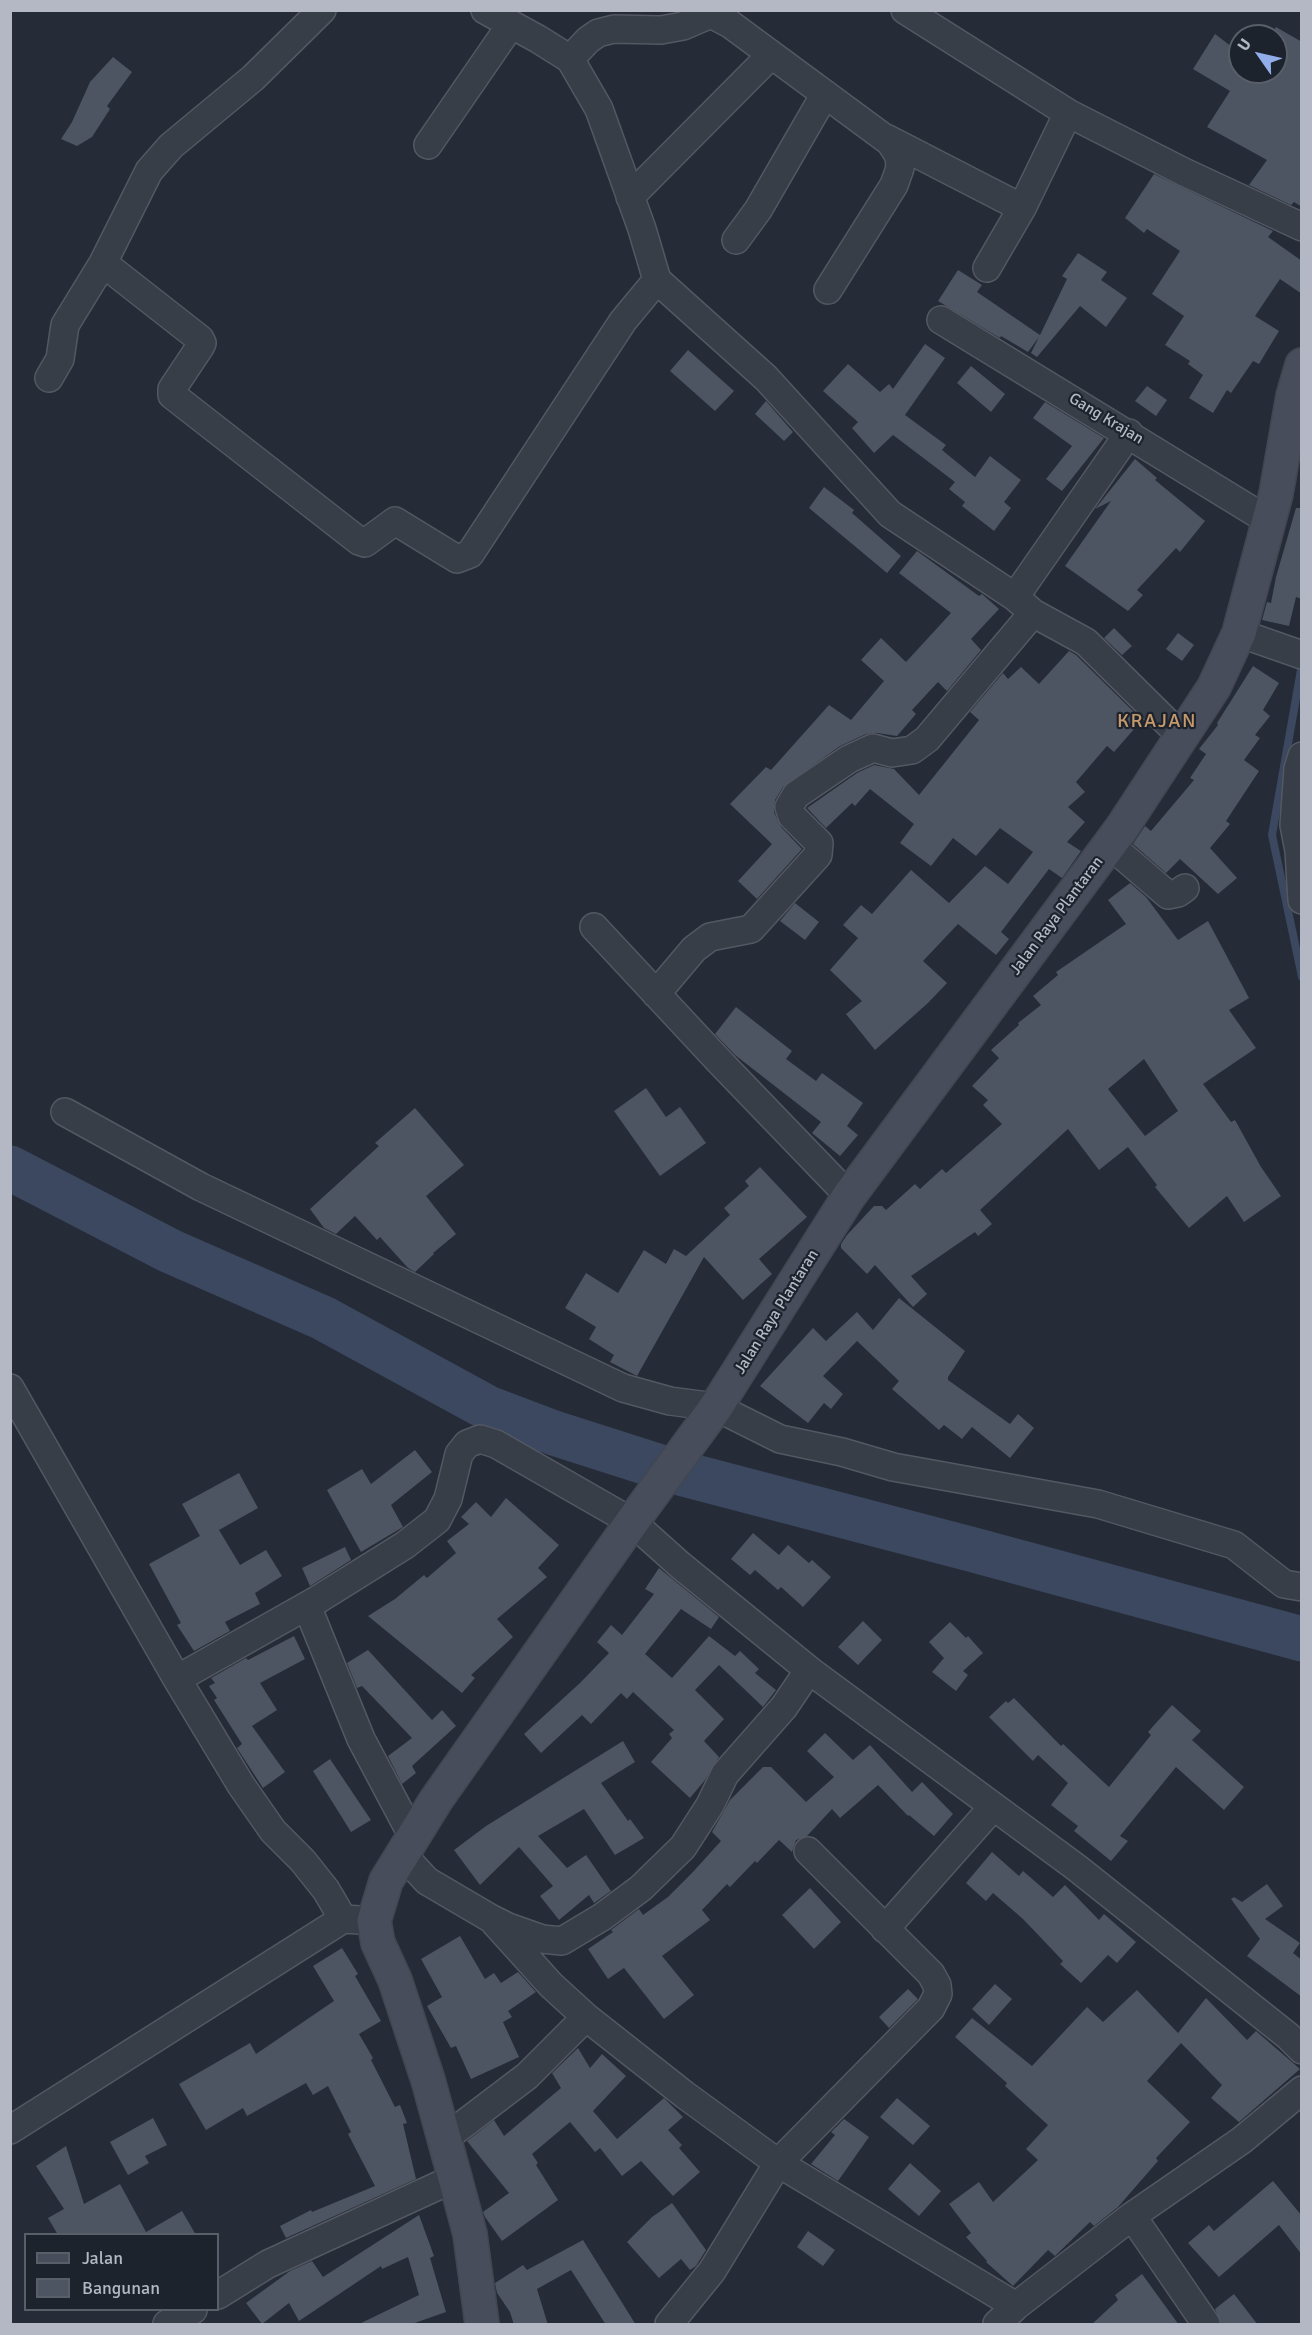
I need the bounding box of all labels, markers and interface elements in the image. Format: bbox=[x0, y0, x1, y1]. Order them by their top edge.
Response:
north arrow bbox=[1228, 24, 1288, 84]
text: U bbox=[1233, 35, 1256, 55]
street label: Gang Krajan bbox=[1065, 389, 1147, 449]
district label: KRAJAN bbox=[1117, 710, 1197, 734]
street label: Jalan Raya Plantaran bbox=[1006, 853, 1108, 979]
street label: Jalan Raya Plantaran bbox=[731, 1246, 823, 1378]
legend bbox=[24, 2233, 219, 2311]
text: Jalan bbox=[82, 2247, 123, 2269]
text: Bangunan bbox=[82, 2277, 160, 2299]

